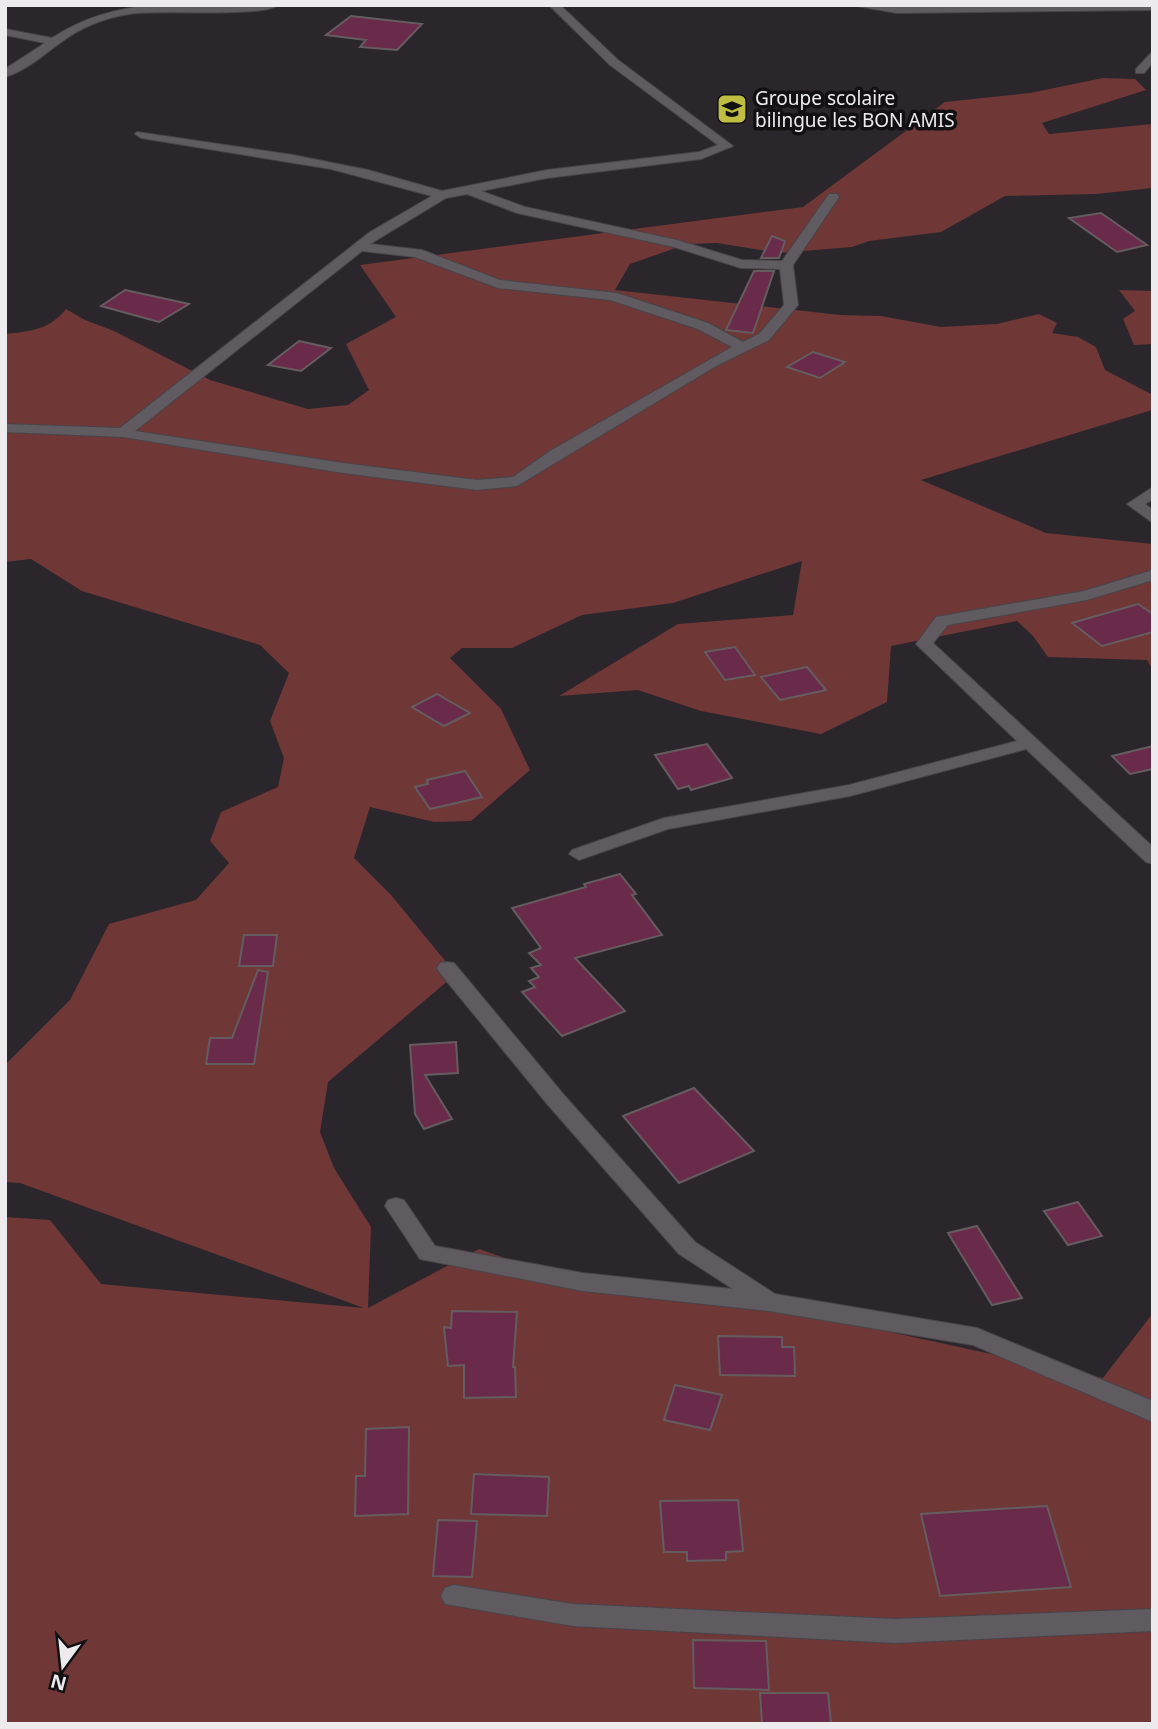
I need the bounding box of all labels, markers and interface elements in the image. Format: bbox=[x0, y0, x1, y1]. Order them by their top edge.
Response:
place label: Groupe scolaire bilingue les BON AMIS bbox=[755, 85, 955, 133]
school or university icon: Groupe scolaire bilingue les BON AMIS bbox=[715, 92, 749, 126]
north arrow bbox=[28, 1631, 98, 1701]
text: N bbox=[48, 1668, 69, 1697]

